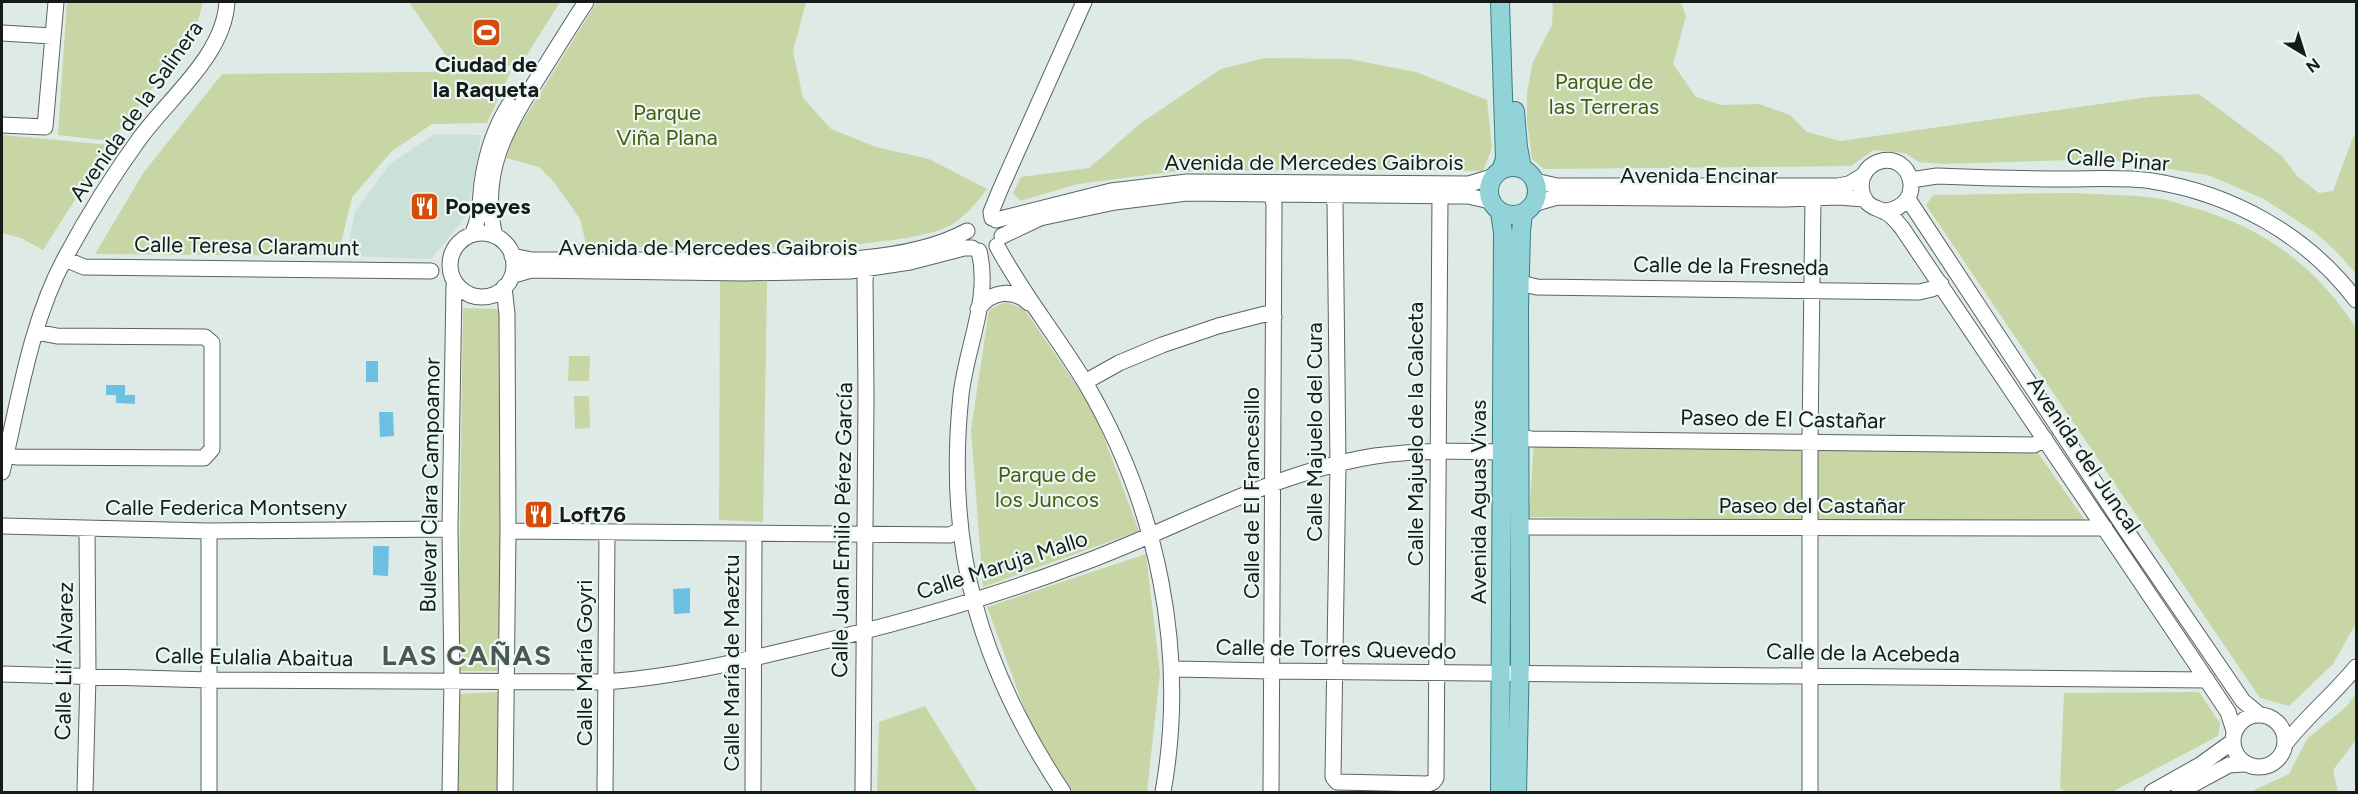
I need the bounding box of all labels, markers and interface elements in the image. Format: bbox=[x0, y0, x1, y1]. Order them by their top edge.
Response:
street label: Avenida de la Salinera bbox=[64, 16, 208, 206]
sports icon: Ciudad de la Raqueta bbox=[470, 16, 502, 48]
north arrow bbox=[2274, 24, 2334, 84]
place label: Ciudad de la Raqueta bbox=[433, 51, 539, 103]
text: N bbox=[2302, 54, 2324, 77]
park label: Parque de las Terreras bbox=[1549, 68, 1659, 120]
park label: Parque Viña Plana bbox=[616, 99, 718, 151]
street label: Calle Pinar bbox=[2066, 143, 2171, 177]
street label: Avenida de Mercedes Gaibrois bbox=[1164, 149, 1464, 176]
street label: Avenida Encinar bbox=[1620, 162, 1779, 189]
restaurant icon: Popeyes bbox=[408, 190, 440, 222]
place label: Popeyes bbox=[445, 193, 531, 220]
street label: Calle Teresa Claramunt bbox=[134, 231, 360, 261]
street label: Avenida de Mercedes Gaibrois bbox=[558, 234, 858, 261]
street label: Calle de la Fresneda bbox=[1633, 251, 1829, 281]
street label: Calle Majuelo de la Calceta bbox=[1402, 302, 1429, 566]
street label: Calle Majuelo del Cura bbox=[1301, 322, 1328, 542]
street label: Bulevar Clara Campoamor bbox=[414, 357, 446, 613]
street label: Avenida del Juncal bbox=[2021, 371, 2147, 539]
street label: Calle Juan Emilio Pérez García bbox=[826, 382, 858, 678]
street label: Calle de El Francesillo bbox=[1238, 387, 1265, 599]
street label: Avenida Aguas Vivas bbox=[1465, 400, 1492, 604]
street label: Paseo de El Castañar bbox=[1680, 404, 1887, 434]
park label: Parque de los Juncos bbox=[995, 461, 1099, 513]
street label: Paseo del Castañar bbox=[1718, 492, 1906, 519]
street label: Calle Federica Montseny bbox=[105, 494, 347, 521]
restaurant icon: Loft76 bbox=[522, 498, 554, 530]
place label: Loft76 bbox=[559, 501, 626, 528]
street label: Calle Maruja Mallo bbox=[913, 525, 1091, 605]
street label: Calle María de Maeztu bbox=[718, 555, 745, 771]
street label: Calle María Goyri bbox=[571, 580, 598, 746]
street label: Calle Lilí Álvarez bbox=[49, 582, 79, 740]
street label: Calle de Torres Quevedo bbox=[1215, 633, 1457, 665]
district label: LAS CAÑAS bbox=[381, 638, 553, 672]
street label: Calle de la Acebeda bbox=[1766, 638, 1960, 668]
street label: Calle Eulalia Abaitua bbox=[155, 642, 353, 672]

